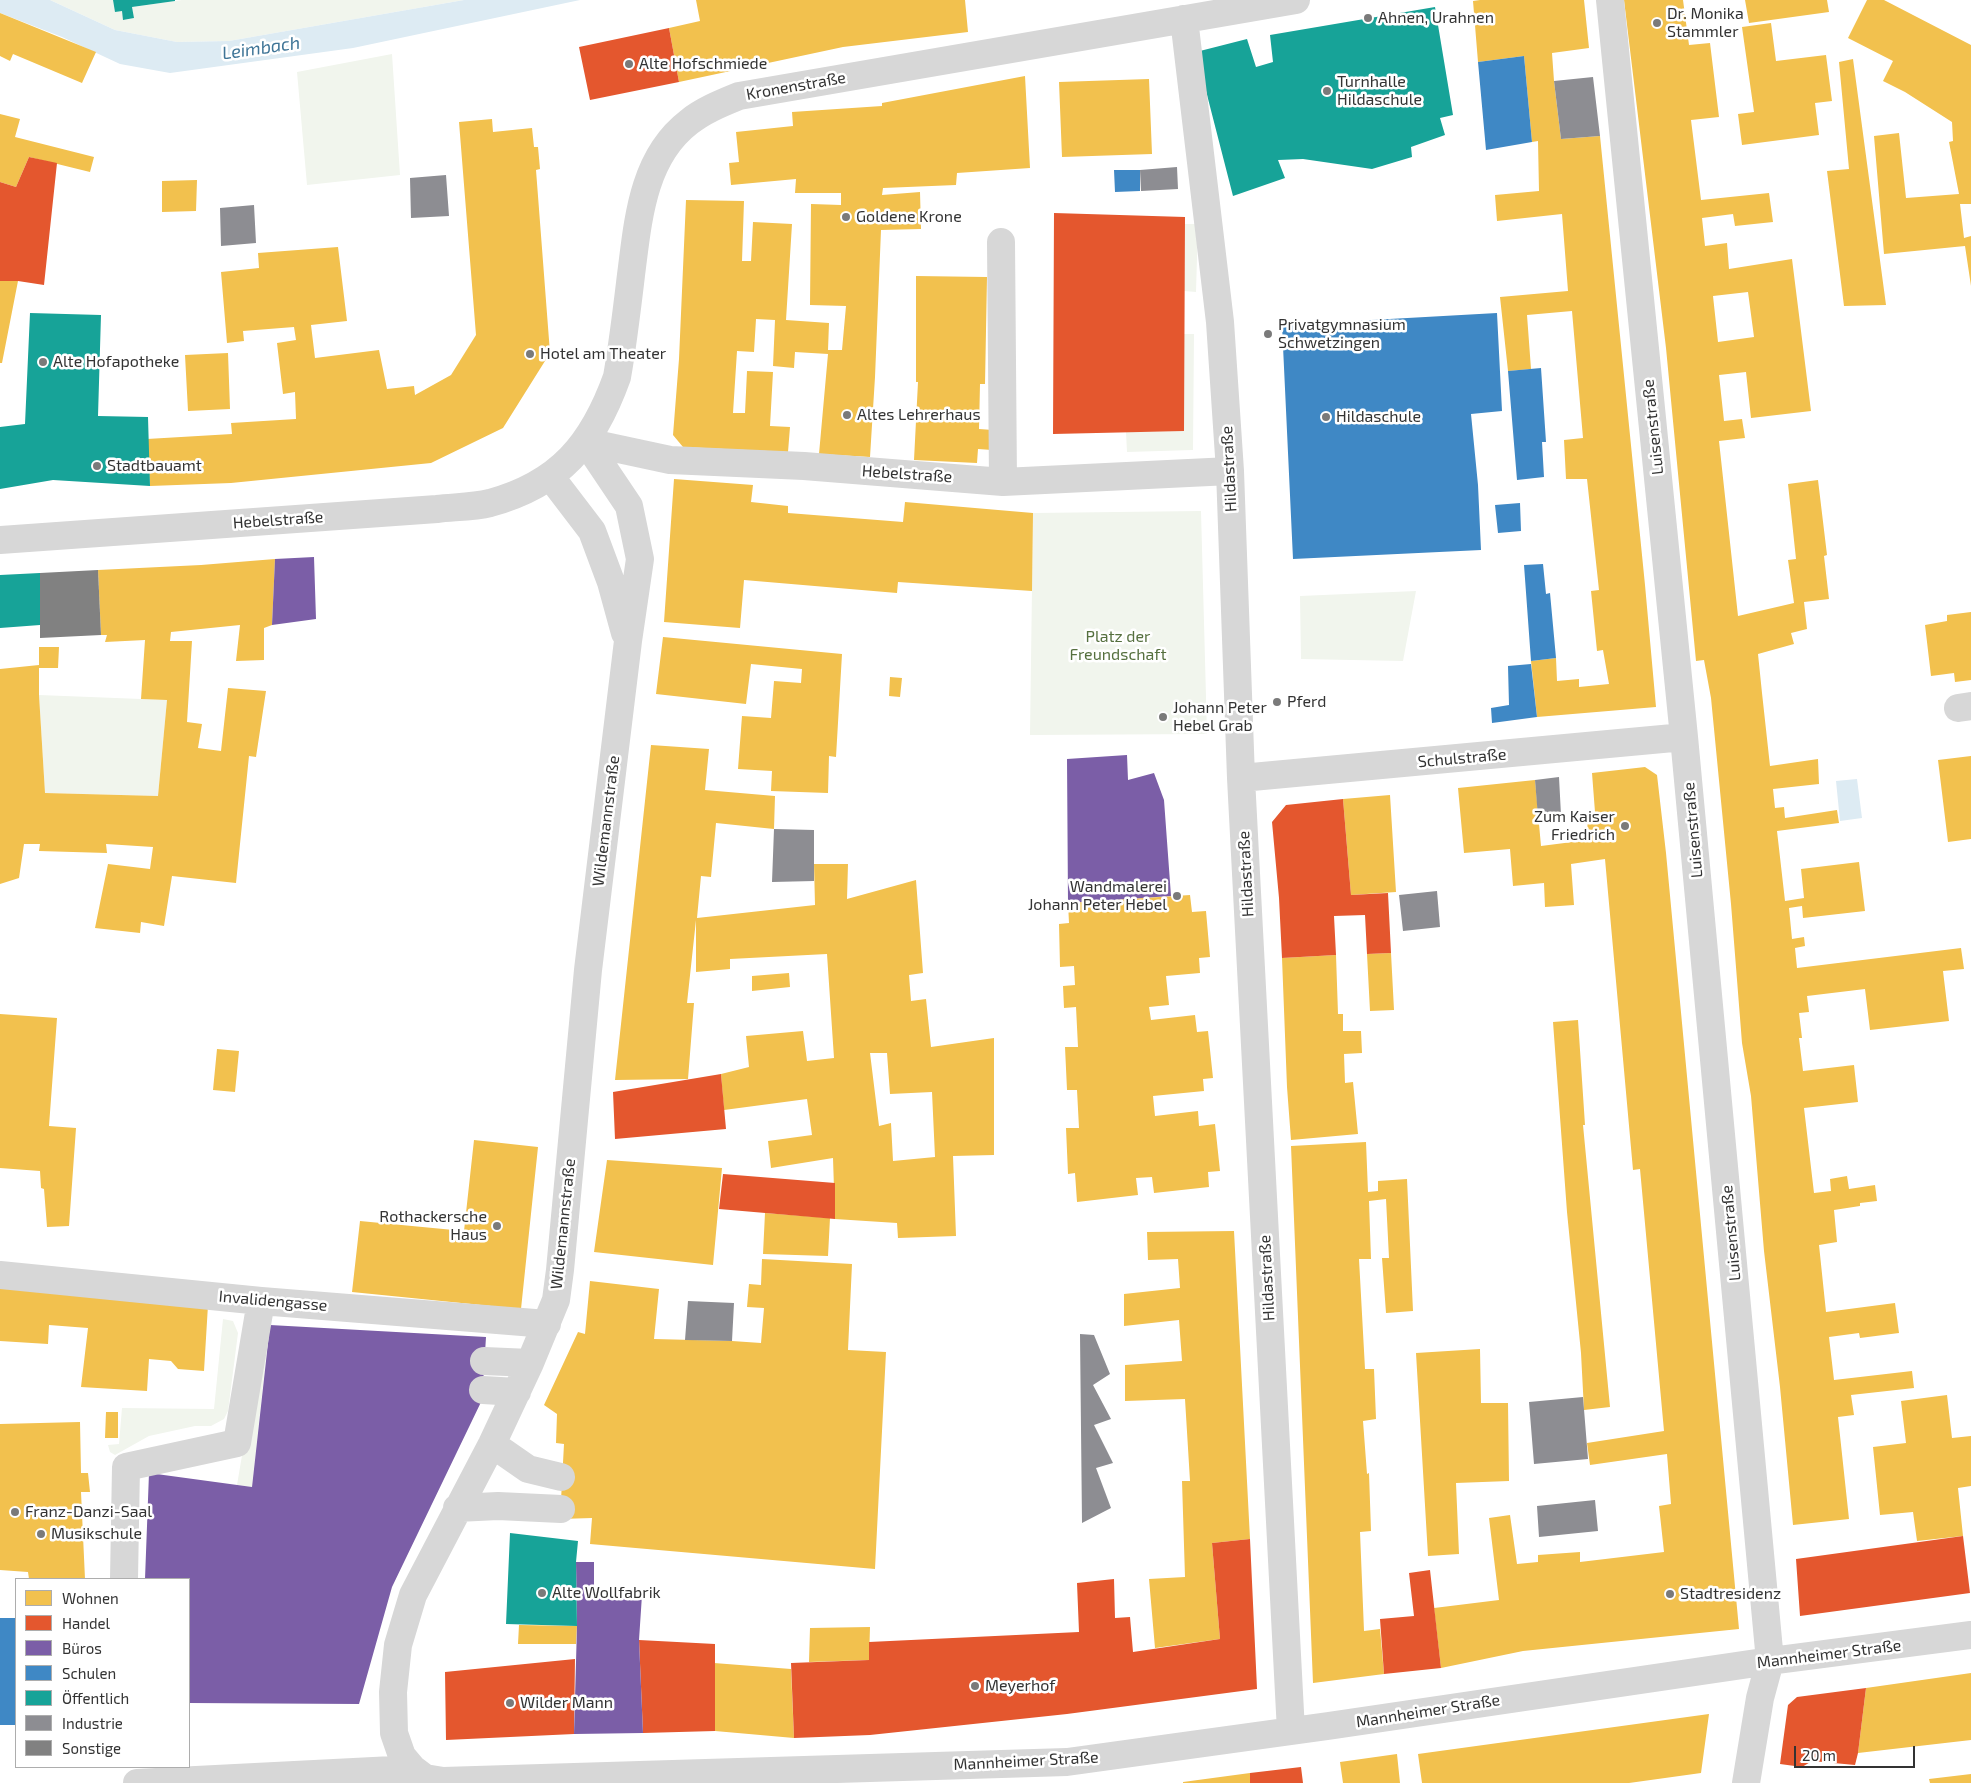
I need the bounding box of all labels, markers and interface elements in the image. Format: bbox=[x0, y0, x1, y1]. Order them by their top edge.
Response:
place label: Dr. Monika Stammler bbox=[1667, 4, 1744, 42]
place label: Ahnen, Urahnen bbox=[1378, 8, 1494, 28]
marker: Ahnen, Urahnen bbox=[1362, 12, 1374, 24]
marker: Dr. Monika Stammler bbox=[1651, 17, 1663, 29]
water label: Leimbach bbox=[221, 32, 301, 64]
place label: Alte Hofschmiede bbox=[639, 54, 767, 74]
marker: Alte Hofschmiede bbox=[623, 58, 635, 70]
street label: Kronenstraße bbox=[745, 68, 847, 104]
place label: Turnhalle Hildaschule bbox=[1337, 72, 1422, 110]
marker: Turnhalle Hildaschule bbox=[1321, 85, 1333, 97]
place label: Goldene Krone bbox=[856, 207, 962, 227]
marker: Goldene Krone bbox=[840, 211, 852, 223]
place label: Privatgymnasium Schwetzingen bbox=[1278, 315, 1406, 353]
marker: Privatgymnasium Schwetzingen bbox=[1262, 328, 1274, 340]
place label: Hotel am Theater bbox=[540, 344, 666, 364]
marker: Hotel am Theater bbox=[524, 348, 536, 360]
place label: Alte Hofapotheke bbox=[53, 352, 179, 372]
marker: Alte Hofapotheke bbox=[37, 356, 49, 368]
street label: Luisenstraße bbox=[1638, 378, 1668, 476]
place label: Altes Lehrerhaus bbox=[857, 405, 981, 425]
place label: Hildaschule bbox=[1336, 407, 1421, 427]
marker: Altes Lehrerhaus bbox=[841, 409, 853, 421]
marker: Hildaschule bbox=[1320, 411, 1332, 423]
street label: Hildastraße bbox=[1217, 425, 1241, 513]
place label: Stadtbauamt bbox=[107, 456, 202, 476]
marker: Stadtbauamt bbox=[91, 460, 103, 472]
street label: Hebelstraße bbox=[861, 461, 953, 487]
street label: Hebelstraße bbox=[232, 507, 324, 533]
park label: Platz der Freundschaft bbox=[1070, 627, 1166, 665]
place label: Pferd bbox=[1287, 692, 1326, 712]
marker: Pferd bbox=[1271, 696, 1283, 708]
place label: Johann Peter Hebel Grab bbox=[1173, 698, 1267, 736]
marker: Johann Peter Hebel Grab bbox=[1157, 711, 1169, 723]
street label: Schulstraße bbox=[1417, 745, 1507, 771]
street label: Wildemannstraße bbox=[588, 754, 624, 888]
street label: Luisenstraße bbox=[1679, 781, 1707, 879]
place label: Zum Kaiser Friedrich bbox=[1534, 807, 1615, 845]
marker: Zum Kaiser Friedrich bbox=[1619, 820, 1631, 832]
street label: Hildastraße bbox=[1234, 830, 1258, 918]
place label: Wandmalerei Johann Peter Hebel bbox=[1028, 877, 1167, 915]
marker: Wandmalerei Johann Peter Hebel bbox=[1171, 890, 1183, 902]
street label: Wildemannstraße bbox=[547, 1157, 579, 1291]
street label: Luisenstraße bbox=[1717, 1184, 1745, 1282]
place label: Rothackersche Haus bbox=[379, 1207, 487, 1245]
marker: Rothackersche Haus bbox=[491, 1220, 503, 1232]
street label: Hildastraße bbox=[1255, 1234, 1279, 1322]
street label: Invalidengasse bbox=[218, 1287, 328, 1315]
place label: Franz-Danzi-Saal bbox=[25, 1502, 152, 1522]
marker: Franz-Danzi-Saal bbox=[9, 1506, 21, 1518]
place label: Musikschule bbox=[51, 1524, 142, 1544]
marker: Musikschule bbox=[35, 1528, 47, 1540]
legend bbox=[15, 1578, 190, 1768]
place label: Alte Wollfabrik bbox=[552, 1583, 661, 1603]
place label: Stadtresidenz bbox=[1680, 1584, 1781, 1604]
marker: Alte Wollfabrik bbox=[536, 1587, 548, 1599]
marker: Stadtresidenz bbox=[1664, 1588, 1676, 1600]
text: Wohnen bbox=[62, 1589, 119, 1607]
text: Handel bbox=[62, 1614, 110, 1632]
street label: Mannheimer Straße bbox=[1756, 1636, 1902, 1672]
text: Büros bbox=[62, 1639, 102, 1657]
text: Schulen bbox=[62, 1664, 116, 1682]
place label: Meyerhof bbox=[985, 1676, 1055, 1696]
marker: Meyerhof bbox=[969, 1680, 981, 1692]
text: Öffentlich bbox=[62, 1689, 129, 1707]
street label: Mannheimer Straße bbox=[1355, 1690, 1501, 1732]
place label: Wilder Mann bbox=[520, 1693, 613, 1713]
marker: Wilder Mann bbox=[504, 1697, 516, 1709]
text: Industrie bbox=[62, 1714, 123, 1732]
scale bar bbox=[1796, 1736, 1917, 1768]
text: Sonstige bbox=[62, 1739, 121, 1757]
text: 20 m bbox=[1802, 1746, 1836, 1764]
street label: Mannheimer Straße bbox=[953, 1748, 1099, 1774]

